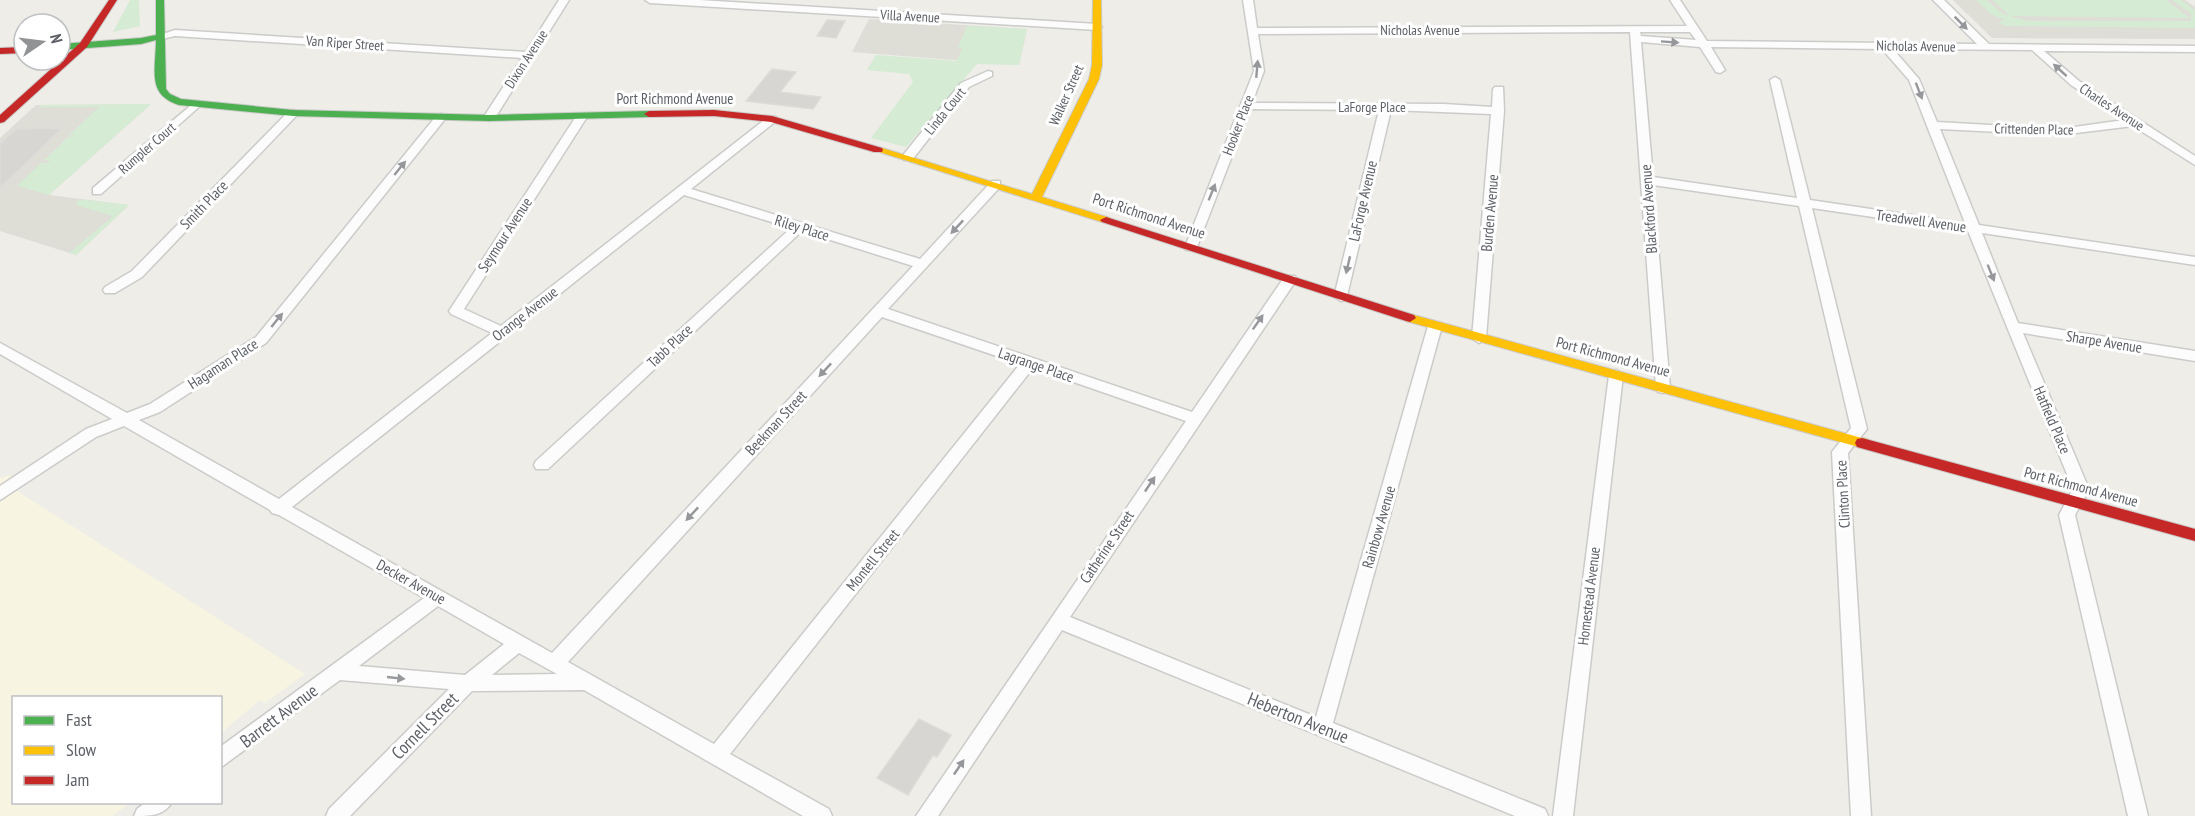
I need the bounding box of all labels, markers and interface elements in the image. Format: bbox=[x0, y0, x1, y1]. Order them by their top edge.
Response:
street label: Villa Avenue bbox=[879, 5, 940, 27]
north arrow bbox=[12, 12, 72, 72]
one-way arrow bbox=[1954, 16, 1968, 30]
street label: Nicholas Avenue bbox=[1380, 21, 1460, 39]
street label: Dixon Avenue bbox=[500, 26, 552, 92]
street label: Van Riper Street bbox=[304, 31, 385, 55]
text: N bbox=[46, 32, 67, 45]
street label: Nicholas Avenue bbox=[1876, 36, 1956, 56]
one-way arrow bbox=[1661, 37, 1680, 46]
one-way arrow bbox=[1252, 59, 1262, 78]
street label: Walker Street bbox=[1045, 62, 1087, 128]
one-way arrow bbox=[2053, 64, 2068, 77]
street label: Charles Avenue bbox=[2076, 79, 2148, 135]
one-way arrow bbox=[1914, 83, 1924, 101]
street label: Linda Court bbox=[920, 84, 970, 138]
street label: Port Richmond Avenue bbox=[616, 89, 734, 108]
street label: Hooker Place bbox=[1218, 92, 1258, 158]
street label: LaForge Place bbox=[1338, 98, 1406, 116]
street label: Rumpler Court bbox=[115, 118, 179, 178]
street label: Crittenden Place bbox=[1994, 119, 2074, 139]
street label: LaForge Avenue bbox=[1344, 159, 1381, 243]
one-way arrow bbox=[393, 160, 406, 176]
street label: Blackford Avenue bbox=[1636, 164, 1661, 254]
street label: Burden Avenue bbox=[1477, 173, 1502, 252]
street label: Smith Place bbox=[176, 176, 232, 233]
one-way arrow bbox=[1207, 183, 1217, 201]
street label: Port Richmond Avenue bbox=[1091, 188, 1208, 243]
street label: Seymour Avenue bbox=[473, 194, 536, 276]
street label: Treadwell Avenue bbox=[1875, 205, 1967, 236]
street label: Riley Place bbox=[773, 210, 832, 245]
one-way arrow bbox=[951, 219, 964, 234]
one-way arrow bbox=[1343, 256, 1353, 275]
one-way arrow bbox=[1986, 264, 1996, 282]
street label: Orange Avenue bbox=[488, 282, 561, 345]
one-way arrow bbox=[270, 313, 283, 328]
one-way arrow bbox=[1252, 314, 1263, 330]
street label: Tabb Place bbox=[643, 320, 696, 371]
street label: Sharpe Avenue bbox=[2065, 326, 2143, 357]
street label: Port Richmond Avenue bbox=[1554, 332, 1672, 381]
street label: Hagaman Place bbox=[184, 334, 261, 393]
street label: Lagrange Place bbox=[996, 343, 1076, 386]
one-way arrow bbox=[818, 363, 832, 377]
street label: Hatfield Place bbox=[2030, 383, 2075, 456]
street label: Beekman Street bbox=[741, 386, 810, 459]
street label: Clinton Place bbox=[1831, 460, 1854, 528]
street label: Port Richmond Avenue bbox=[2022, 462, 2140, 511]
one-way arrow bbox=[1144, 476, 1155, 492]
street label: Rainbow Avenue bbox=[1358, 483, 1399, 570]
one-way arrow bbox=[686, 506, 700, 520]
street label: Catherine Street bbox=[1075, 507, 1138, 587]
street label: Montell Street bbox=[842, 525, 903, 594]
street label: Homestead Avenue bbox=[1573, 546, 1604, 646]
street label: Decker Avenue bbox=[373, 555, 449, 608]
one-way arrow bbox=[386, 673, 405, 683]
street label: Barrett Avenue bbox=[235, 679, 322, 752]
street label: Cornell Street bbox=[386, 687, 463, 764]
street label: Heberton Avenue bbox=[1244, 687, 1352, 748]
legend bbox=[12, 696, 222, 804]
text: Fast bbox=[66, 708, 92, 731]
text: Slow bbox=[66, 738, 97, 761]
one-way arrow bbox=[953, 759, 964, 776]
text: Jam bbox=[65, 768, 89, 791]

